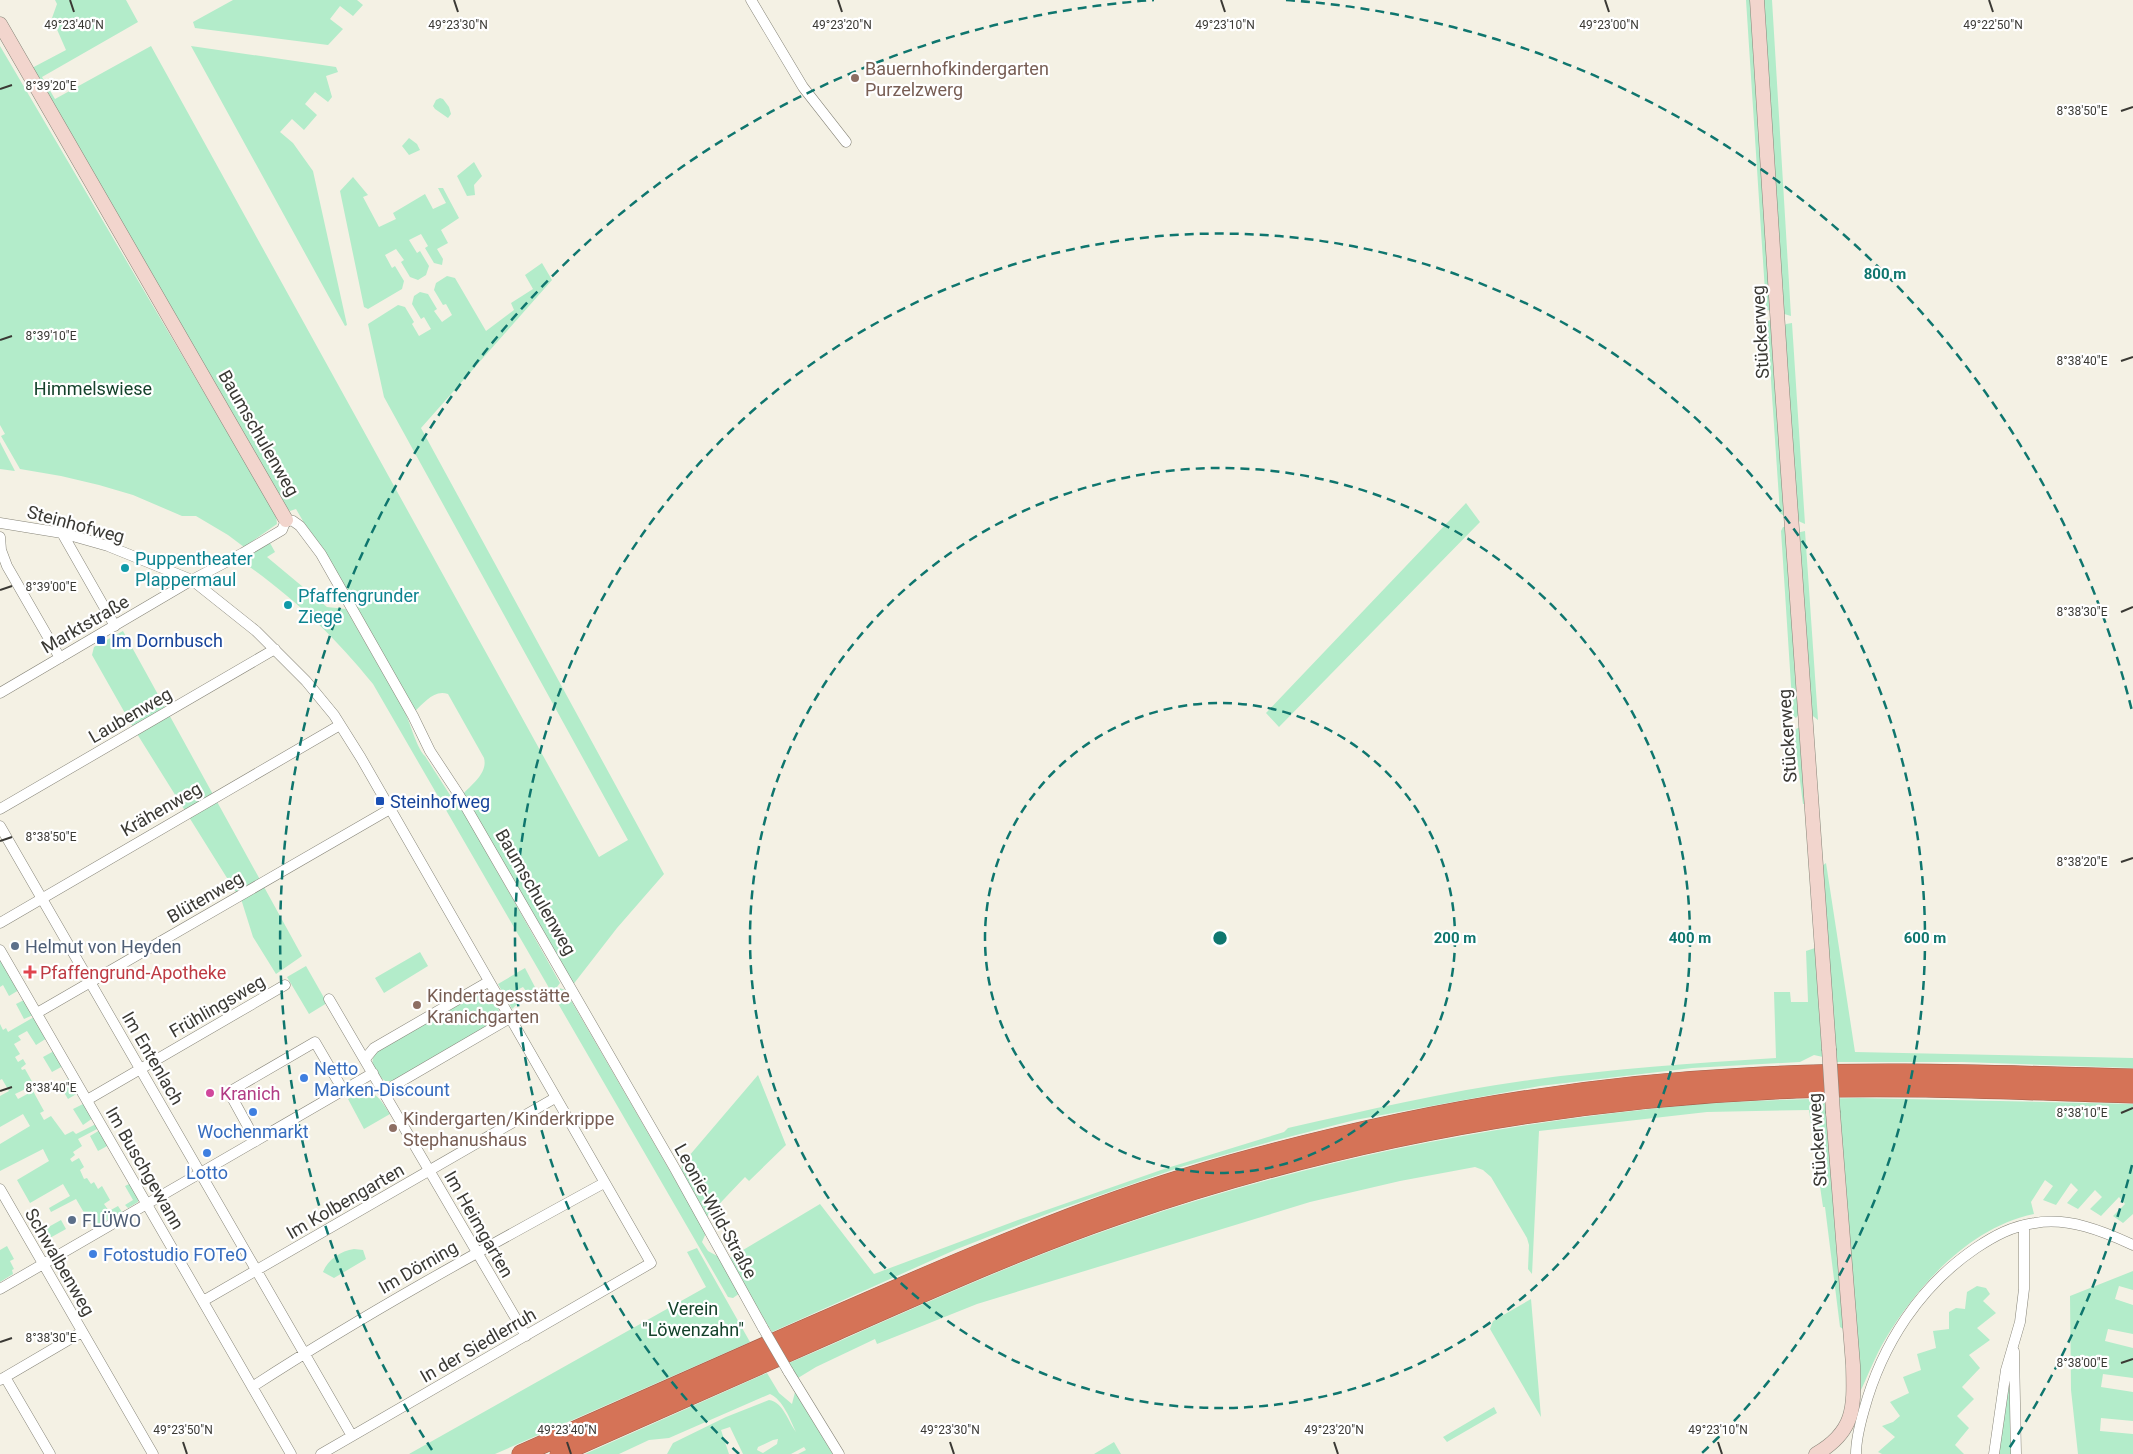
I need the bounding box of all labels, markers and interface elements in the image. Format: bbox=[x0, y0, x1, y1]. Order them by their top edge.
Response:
text: 49°23'40"N bbox=[44, 18, 104, 32]
text: 49°23'30"N bbox=[428, 18, 488, 32]
text: 49°23'20"N bbox=[812, 18, 872, 32]
text: 49°23'10"N bbox=[1195, 18, 1255, 32]
text: 49°23'00"N bbox=[1579, 18, 1639, 32]
text: 49°22'50"N bbox=[1963, 18, 2023, 32]
place label: Bauernhofkindergarten Purzelzwerg bbox=[865, 58, 1049, 100]
marker: Bauernhofkindergarten Purzelzwerg bbox=[849, 72, 861, 84]
text: 8°39'20"E bbox=[26, 79, 77, 93]
text: 8°38'50"E bbox=[2057, 104, 2108, 118]
text: 800 m bbox=[1864, 265, 1906, 283]
street label: Stückerweg bbox=[1747, 285, 1773, 379]
text: 8°39'10"E bbox=[26, 329, 77, 343]
text: 8°38'40"E bbox=[2057, 354, 2108, 368]
street label: Baumschulenweg bbox=[214, 366, 304, 500]
park label: Himmelswiese bbox=[34, 378, 152, 399]
street label: Steinhofweg bbox=[25, 501, 127, 547]
place label: Puppentheater Plappermaul bbox=[135, 548, 253, 590]
marker: Puppentheater Plappermaul bbox=[119, 562, 131, 574]
text: 8°39'00"E bbox=[26, 580, 77, 594]
place label: Pfaffengrunder Ziege bbox=[298, 585, 419, 627]
street label: Marktstraße bbox=[37, 591, 133, 657]
marker: Pfaffengrunder Ziege bbox=[282, 599, 294, 611]
text: 8°38'30"E bbox=[2057, 605, 2108, 619]
place label: Im Dornbusch bbox=[111, 630, 223, 651]
marker: Im Dornbusch bbox=[95, 634, 107, 646]
street label: Laubenweg bbox=[85, 683, 175, 747]
street label: Stückerweg bbox=[1773, 688, 1801, 784]
street label: Krähenweg bbox=[117, 778, 205, 840]
place label: Steinhofweg bbox=[390, 791, 490, 812]
marker: Steinhofweg bbox=[374, 795, 386, 807]
street label: Baumschulenweg bbox=[491, 825, 581, 959]
text: 8°38'50"E bbox=[26, 830, 77, 844]
text: 8°38'20"E bbox=[2057, 855, 2108, 869]
street label: Blütenweg bbox=[163, 867, 247, 927]
centre of rings bbox=[1211, 929, 1229, 947]
text: 200 m bbox=[1434, 929, 1476, 947]
text: 400 m bbox=[1669, 929, 1711, 947]
text: 600 m bbox=[1904, 929, 1946, 947]
place label: Helmut von Heyden bbox=[25, 936, 181, 957]
marker: Helmut von Heyden bbox=[9, 940, 21, 952]
place label: Pfaffengrund-Apotheke bbox=[40, 962, 226, 983]
marker: Pfaffengrund-Apotheke bbox=[24, 966, 36, 978]
street label: Frühlingsweg bbox=[165, 970, 269, 1042]
place label: Kindertagesstätte Kranichgarten bbox=[427, 985, 570, 1027]
marker: Kindertagesstätte Kranichgarten bbox=[411, 999, 423, 1011]
street label: Im Entenlach bbox=[118, 1008, 188, 1108]
place label: Netto Marken-Discount bbox=[314, 1058, 450, 1100]
marker: Netto Marken-Discount bbox=[298, 1072, 310, 1084]
text: 8°38'40"E bbox=[26, 1081, 77, 1095]
place label: Kranich bbox=[220, 1083, 281, 1104]
marker: Kranich bbox=[204, 1087, 216, 1099]
street label: Stückerweg bbox=[1803, 1092, 1831, 1188]
street label: Im Buschgewann bbox=[101, 1103, 189, 1233]
marker: Wochenmarkt bbox=[247, 1106, 259, 1118]
text: 8°38'10"E bbox=[2057, 1106, 2108, 1120]
place label: Kindergarten/Kinderkrippe Stephanushaus bbox=[403, 1108, 614, 1150]
place label: Wochenmarkt bbox=[197, 1121, 309, 1142]
marker: Kindergarten/Kinderkrippe Stephanushaus bbox=[387, 1122, 399, 1134]
street label: Leonie-Wild-Straße bbox=[670, 1140, 762, 1282]
marker: Lotto bbox=[201, 1147, 213, 1159]
street label: Im Kolbengarten bbox=[282, 1159, 408, 1243]
place label: Lotto bbox=[186, 1162, 228, 1183]
street label: Im Heimgarten bbox=[440, 1167, 518, 1281]
street label: Schwalbenweg bbox=[21, 1205, 99, 1319]
place label: FLÜWO bbox=[82, 1210, 141, 1231]
marker: FLÜWO bbox=[66, 1214, 78, 1226]
street label: Im Dörning bbox=[375, 1236, 461, 1298]
place label: Fotostudio FOTeO bbox=[103, 1244, 247, 1265]
marker: Fotostudio FOTeO bbox=[87, 1248, 99, 1260]
park label: Verein "Löwenzahn" bbox=[642, 1298, 744, 1340]
street label: In der Siedlerruh bbox=[416, 1303, 540, 1387]
text: 8°38'30"E bbox=[26, 1331, 77, 1345]
text: 8°38'00"E bbox=[2057, 1356, 2108, 1370]
text: 49°23'50"N bbox=[153, 1423, 213, 1437]
text: 49°23'40"N bbox=[537, 1423, 597, 1437]
text: 49°23'30"N bbox=[920, 1423, 980, 1437]
text: 49°23'20"N bbox=[1304, 1423, 1364, 1437]
text: 49°23'10"N bbox=[1688, 1423, 1748, 1437]

